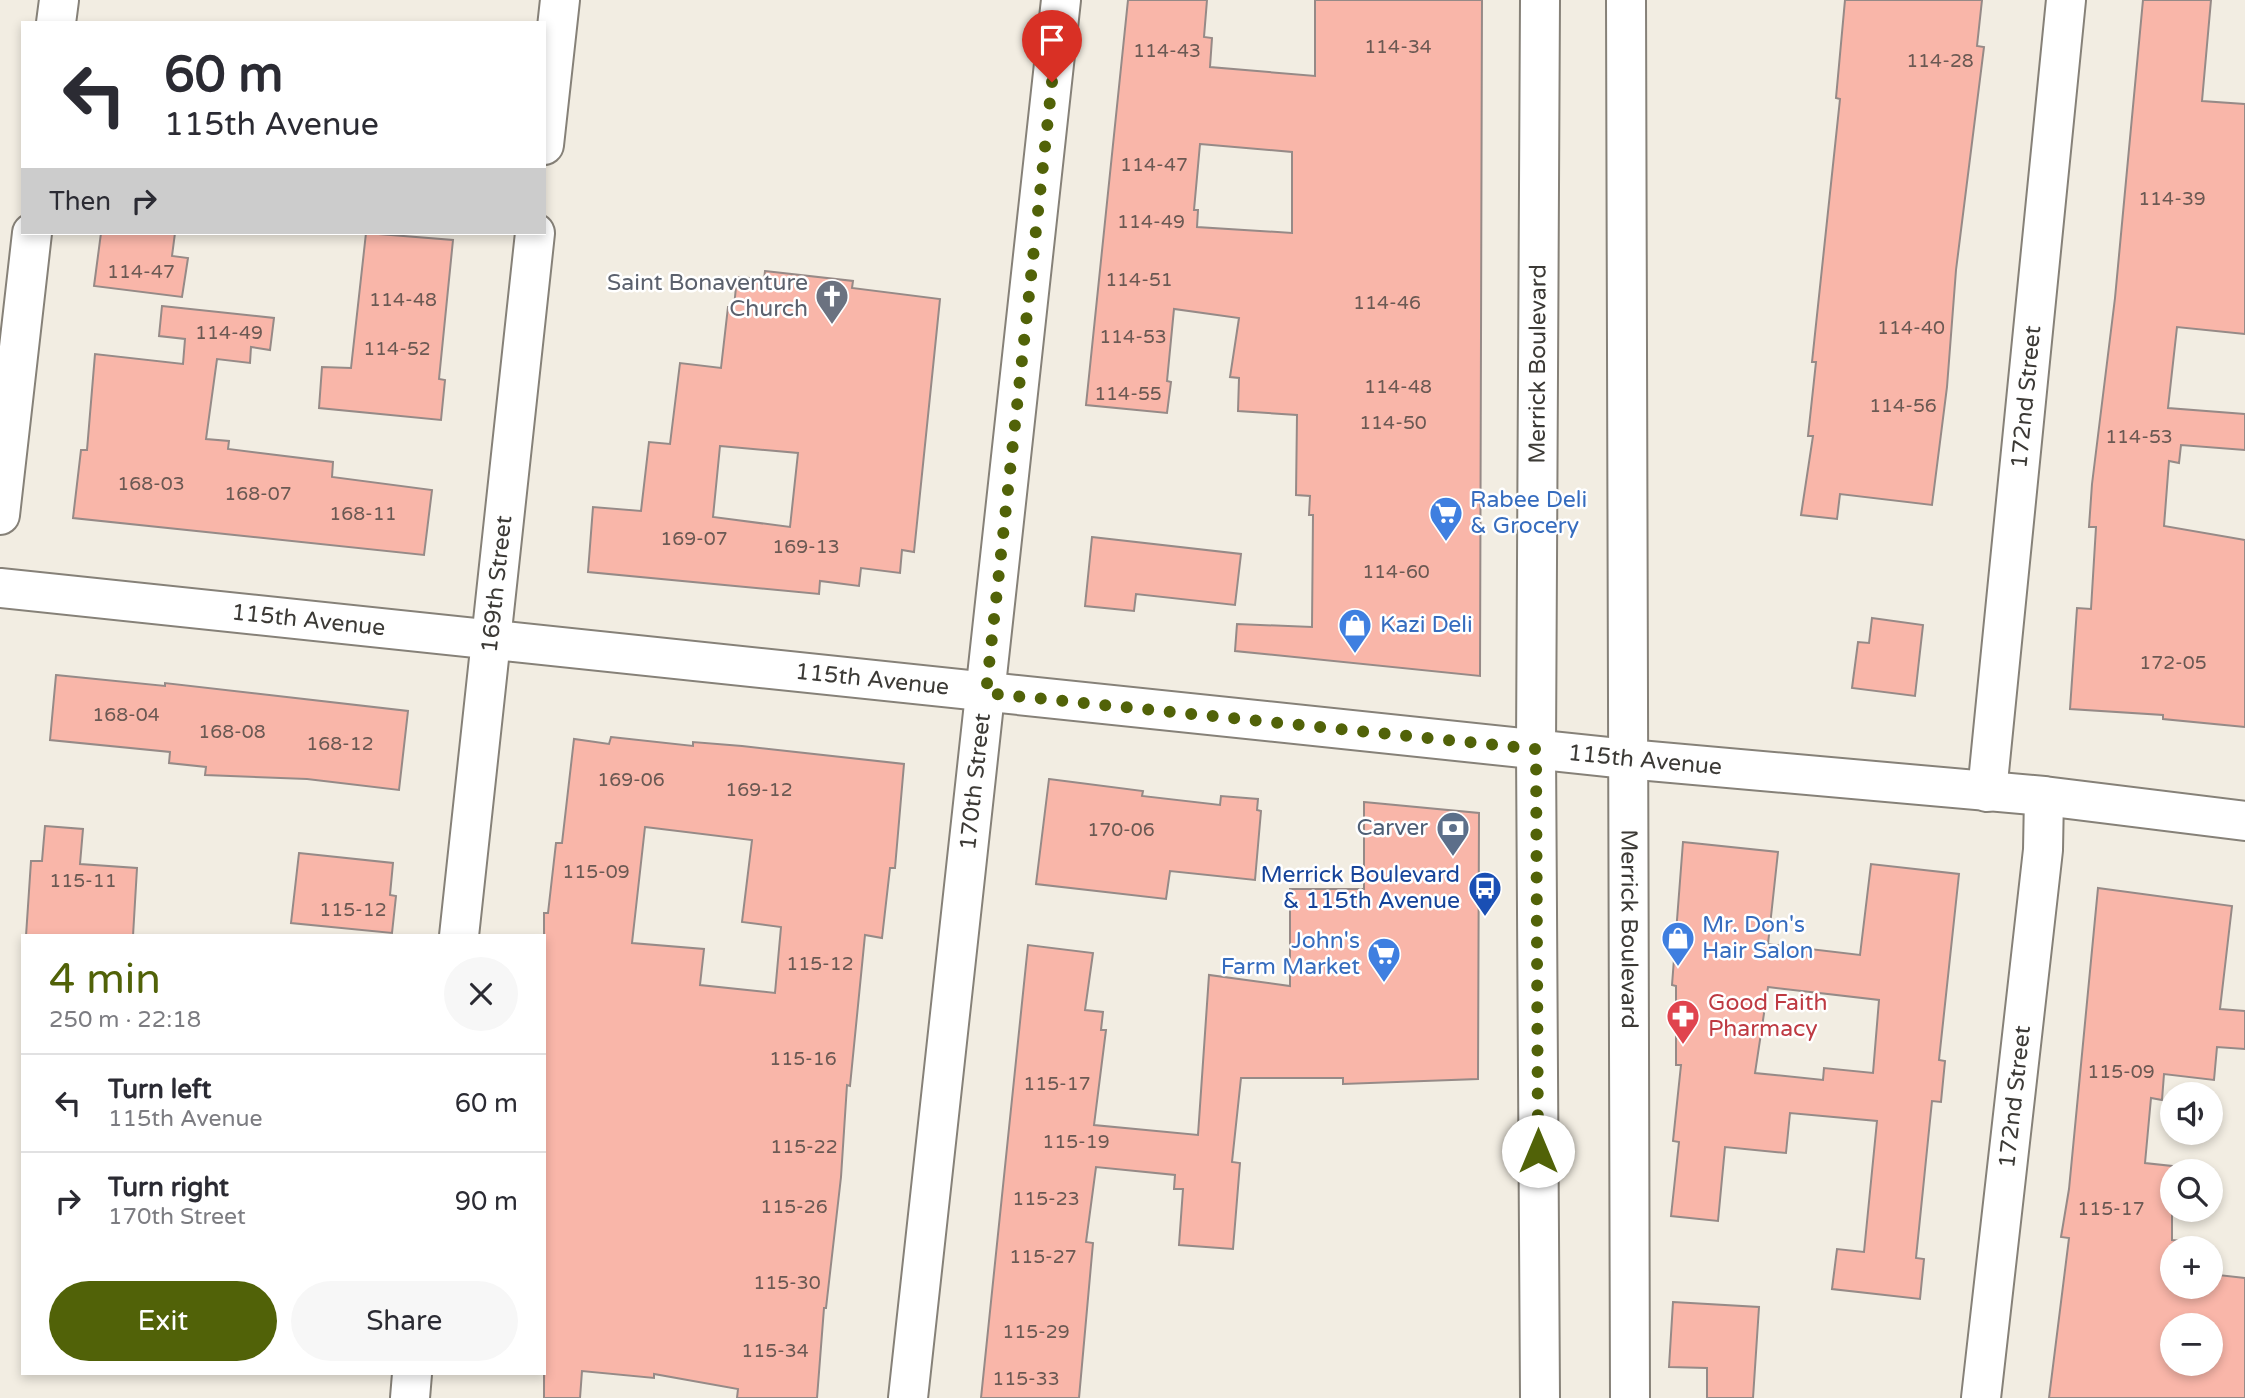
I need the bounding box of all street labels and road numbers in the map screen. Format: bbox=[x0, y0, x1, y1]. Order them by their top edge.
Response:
street label: Merrick Boulevard bbox=[1524, 264, 1553, 464]
street label: 172nd Street bbox=[2005, 324, 2047, 470]
street label: 169th Street bbox=[476, 514, 518, 654]
street label: 115th Avenue bbox=[230, 598, 387, 642]
street label: 115th Avenue bbox=[794, 658, 951, 702]
street label: 170th Street bbox=[954, 711, 997, 852]
street label: 115th Avenue bbox=[1567, 739, 1723, 781]
street label: Merrick Boulevard bbox=[1614, 829, 1643, 1029]
street label: 172nd Street bbox=[1993, 1024, 2037, 1170]

